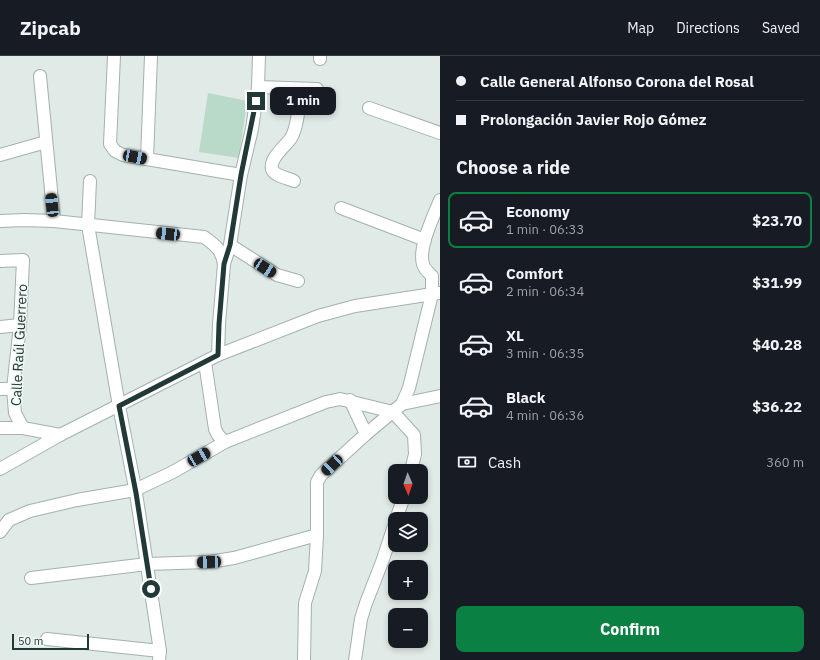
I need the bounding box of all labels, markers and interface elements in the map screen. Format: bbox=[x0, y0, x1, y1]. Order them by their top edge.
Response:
text: Zipcab bbox=[20, 16, 81, 40]
text: Map bbox=[627, 19, 654, 37]
text: Directions bbox=[676, 19, 740, 37]
text: Saved bbox=[762, 19, 800, 37]
text: Calle General Alfonso Corona del Rosal bbox=[480, 72, 754, 91]
callout: 1 min bbox=[270, 87, 336, 115]
route end bbox=[247, 92, 265, 110]
text: 1 min bbox=[286, 92, 320, 109]
text: Prolongación Javier Rojo Gómez bbox=[480, 110, 706, 129]
car bbox=[122, 149, 148, 165]
text: Choose a ride bbox=[456, 156, 570, 179]
car bbox=[45, 192, 59, 218]
icon: car bbox=[458, 202, 494, 238]
text: Economy bbox=[506, 202, 570, 221]
text: $23.70 bbox=[752, 211, 802, 230]
text: 1 min · 06:33 bbox=[506, 221, 584, 238]
car bbox=[155, 227, 181, 241]
car bbox=[252, 256, 278, 280]
icon: car bbox=[458, 264, 494, 300]
text: Comfort bbox=[506, 264, 563, 283]
text: $31.99 bbox=[752, 273, 802, 292]
street label: Calle Raúl Guerrero bbox=[7, 283, 31, 407]
text: 2 min · 06:34 bbox=[506, 283, 584, 300]
icon: car bbox=[458, 326, 494, 362]
text: XL bbox=[506, 326, 524, 345]
text: $40.28 bbox=[752, 335, 802, 354]
text: 3 min · 06:35 bbox=[506, 345, 584, 362]
icon: car bbox=[458, 388, 494, 424]
text: Black bbox=[506, 388, 546, 407]
text: $36.22 bbox=[752, 397, 802, 416]
text: 4 min · 06:36 bbox=[506, 407, 584, 424]
car bbox=[186, 446, 212, 468]
icon: cash bbox=[456, 451, 478, 473]
car bbox=[319, 452, 345, 478]
text: Cash bbox=[488, 453, 521, 472]
text: 360 m bbox=[766, 454, 804, 471]
north arrow bbox=[388, 464, 428, 504]
map controls bbox=[388, 464, 428, 648]
button: layers bbox=[388, 512, 428, 552]
car bbox=[197, 556, 221, 568]
button: + bbox=[388, 560, 428, 600]
route start bbox=[142, 580, 160, 598]
button: Confirm bbox=[456, 606, 804, 652]
button: − bbox=[388, 608, 428, 648]
scale bar bbox=[12, 632, 89, 651]
text: 50 m bbox=[18, 634, 43, 648]

